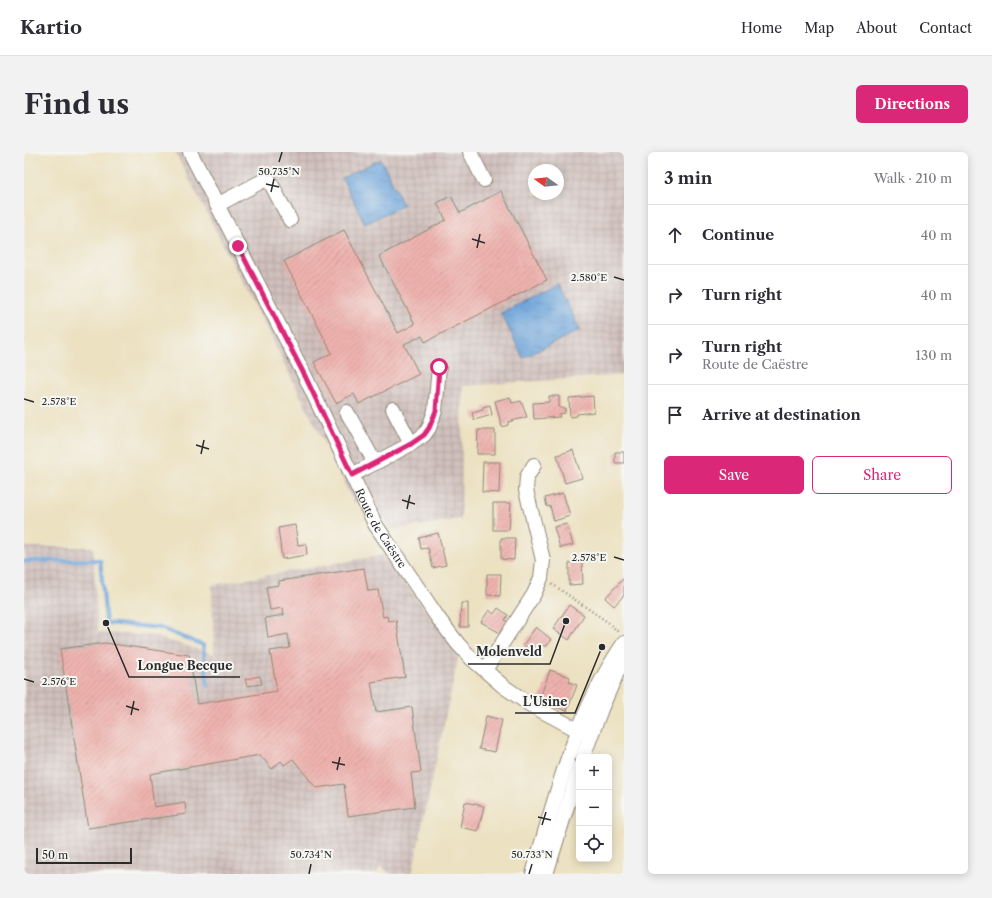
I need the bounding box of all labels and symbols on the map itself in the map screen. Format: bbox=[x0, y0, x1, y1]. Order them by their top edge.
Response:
north arrow bbox=[528, 164, 564, 200]
text: 50.735°N bbox=[258, 165, 300, 178]
route end bbox=[229, 237, 247, 255]
text: 2.580°E bbox=[571, 271, 607, 284]
route start bbox=[430, 358, 448, 376]
text: 2.578°E bbox=[42, 395, 77, 408]
street label: Route de Caëstre bbox=[352, 486, 410, 571]
text: 2.578°E bbox=[572, 551, 607, 564]
callout: Molenveld bbox=[468, 640, 550, 664]
text: Molenveld bbox=[476, 644, 542, 659]
callout: Longue Becque bbox=[129, 653, 240, 677]
text: Longue Becque bbox=[138, 658, 232, 673]
text: 2.576°E bbox=[42, 675, 76, 688]
callout: L'Usine bbox=[515, 689, 575, 713]
text: L'Usine bbox=[523, 694, 567, 709]
scale bar bbox=[36, 846, 132, 865]
text: 50.734°N bbox=[290, 848, 332, 861]
text: 50.733°N bbox=[511, 848, 553, 861]

